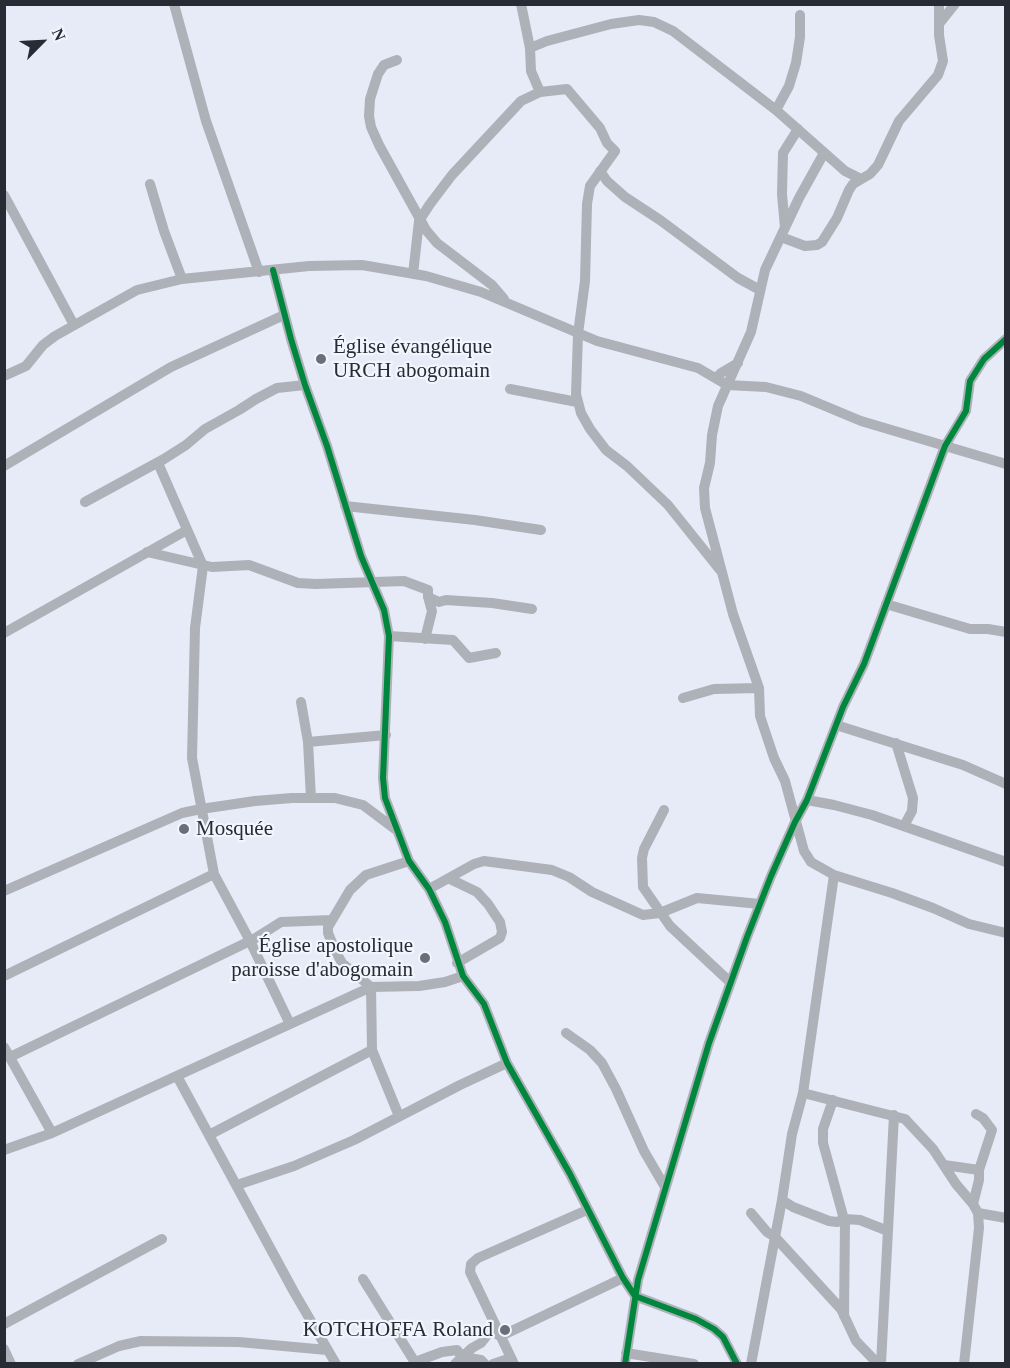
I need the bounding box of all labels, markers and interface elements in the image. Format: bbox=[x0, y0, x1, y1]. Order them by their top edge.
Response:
north arrow bbox=[12, 12, 72, 72]
text: N bbox=[49, 26, 69, 43]
place label: Église évangélique URCH abogomain bbox=[333, 334, 492, 384]
marker: Église évangélique URCH abogomain bbox=[314, 352, 328, 366]
place label: Mosquée bbox=[196, 816, 273, 842]
marker: Mosquée bbox=[177, 822, 191, 836]
place label: Église apostolique paroisse d'abogomain bbox=[231, 933, 413, 983]
marker: Église apostolique paroisse d'abogomain bbox=[418, 951, 432, 965]
place label: KOTCHOFFA Roland bbox=[303, 1317, 493, 1343]
marker: KOTCHOFFA Roland bbox=[498, 1323, 512, 1337]

